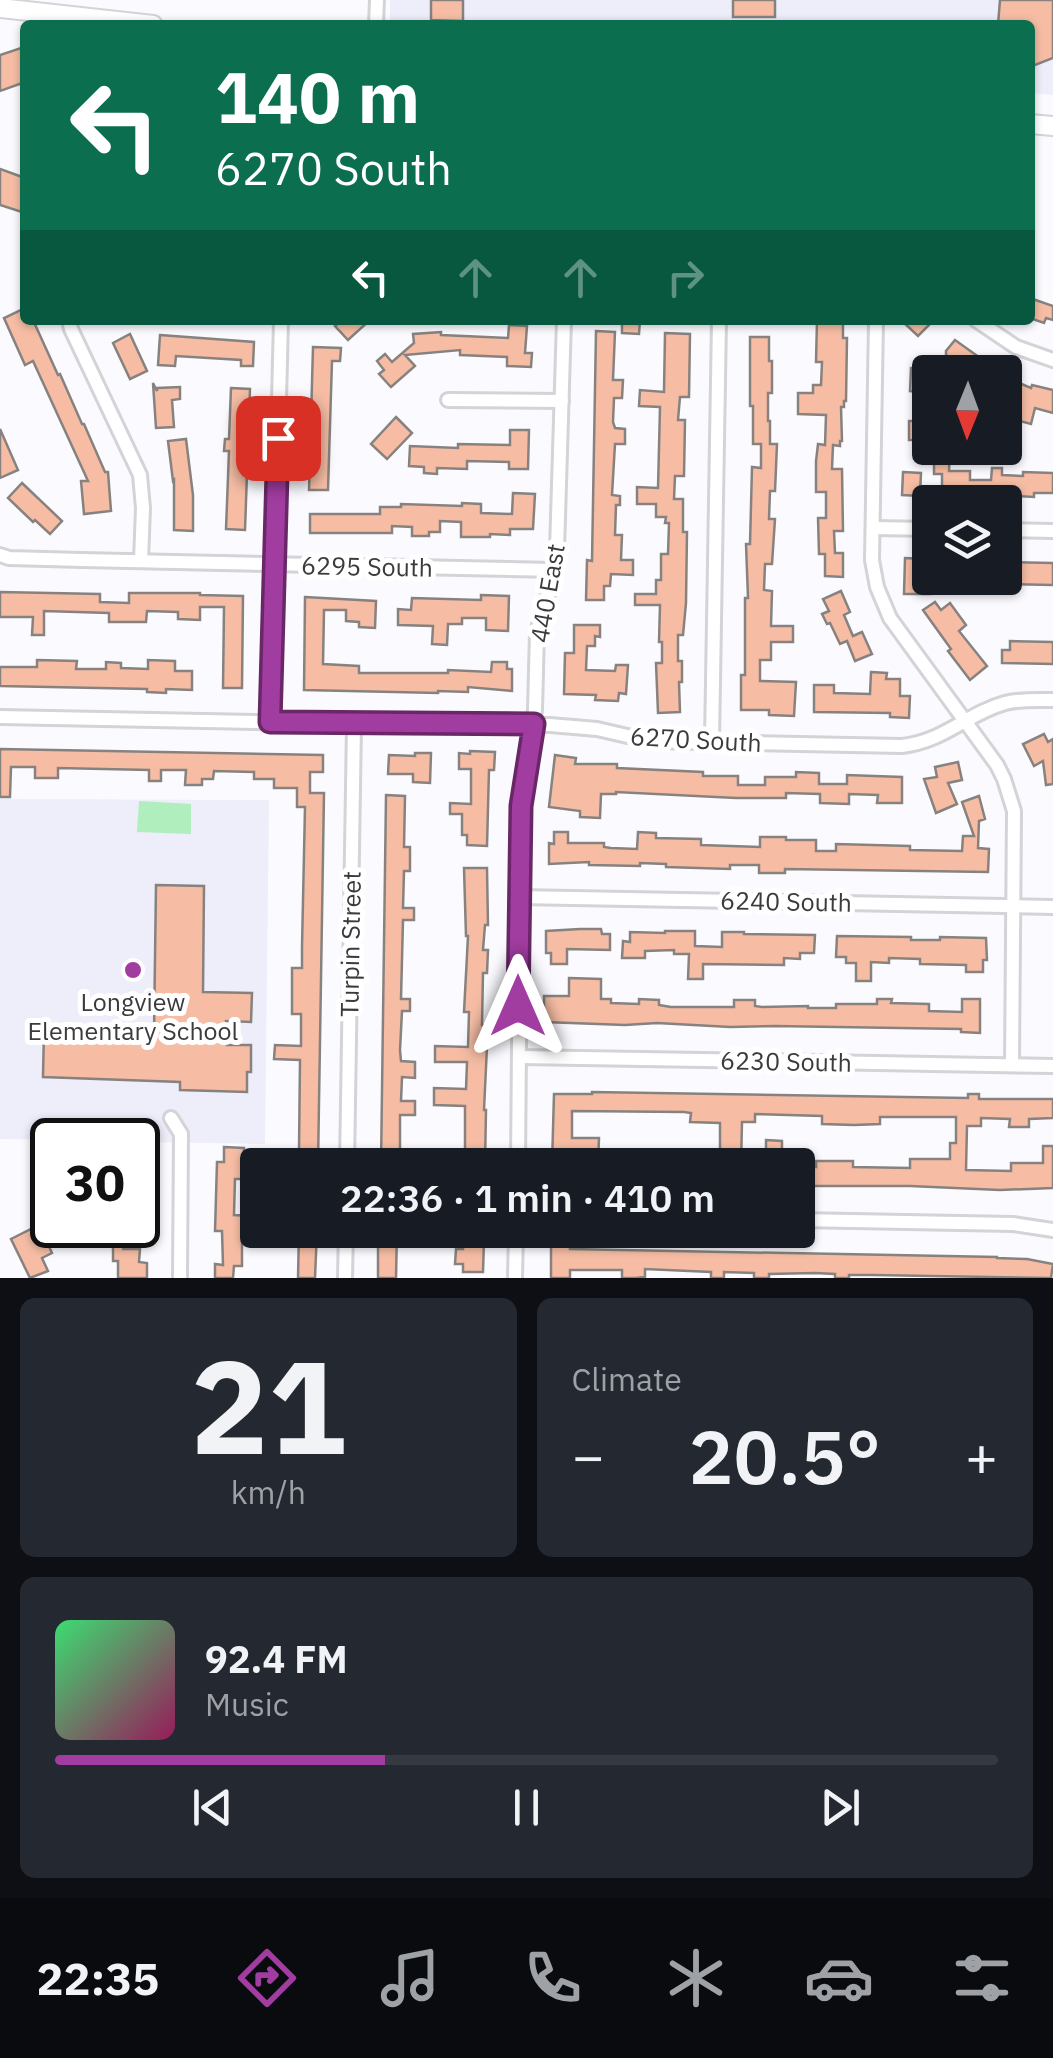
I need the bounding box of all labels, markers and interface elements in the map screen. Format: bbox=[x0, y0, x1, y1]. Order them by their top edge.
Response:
text: 140 m bbox=[215, 51, 420, 142]
icon: left bbox=[50, 60, 180, 190]
text: 6270 South bbox=[215, 139, 452, 197]
icon: left bbox=[343, 250, 398, 305]
icon: ahead bbox=[448, 250, 503, 305]
icon: ahead bbox=[553, 250, 608, 305]
icon: right bbox=[658, 250, 713, 305]
north arrow bbox=[912, 355, 1022, 465]
map controls bbox=[912, 355, 1022, 595]
pin bbox=[236, 396, 321, 481]
icon: arrive bbox=[251, 411, 306, 466]
button: layers bbox=[912, 485, 1022, 595]
street label: 440 East bbox=[522, 541, 572, 645]
street label: 6295 South bbox=[301, 548, 433, 584]
street label: 6270 South bbox=[629, 719, 763, 759]
street label: Turpin Street bbox=[332, 871, 368, 1017]
street label: 6240 South bbox=[720, 883, 852, 919]
position arrow bbox=[466, 954, 570, 1058]
marker: Longview Elementary School bbox=[122, 959, 144, 981]
place label: Longview Elementary School bbox=[28, 985, 239, 1047]
street label: 6230 South bbox=[720, 1043, 852, 1079]
speed limit sign: 30 bbox=[30, 1118, 160, 1248]
text: 22:36 · 1 min · 410 m bbox=[340, 1173, 715, 1222]
text: 21 bbox=[190, 1321, 346, 1490]
text: Climate bbox=[572, 1358, 682, 1400]
text: 20.5° bbox=[688, 1407, 881, 1505]
text: − bbox=[572, 1420, 605, 1491]
text: + bbox=[965, 1420, 998, 1491]
text: km/h bbox=[231, 1471, 306, 1513]
text: 92.4 FM bbox=[205, 1634, 348, 1683]
text: Music bbox=[205, 1683, 289, 1725]
icon: previous bbox=[185, 1780, 240, 1835]
icon: pause bbox=[499, 1780, 554, 1835]
icon: next bbox=[813, 1780, 868, 1835]
icon: directions bbox=[232, 1943, 302, 2013]
icon: music bbox=[375, 1943, 445, 2013]
icon: phone bbox=[518, 1943, 588, 2013]
icon: climate bbox=[661, 1943, 731, 2013]
icon: car bbox=[804, 1943, 874, 2013]
icon: filters bbox=[947, 1943, 1017, 2013]
text: 22:35 bbox=[36, 1949, 159, 2007]

